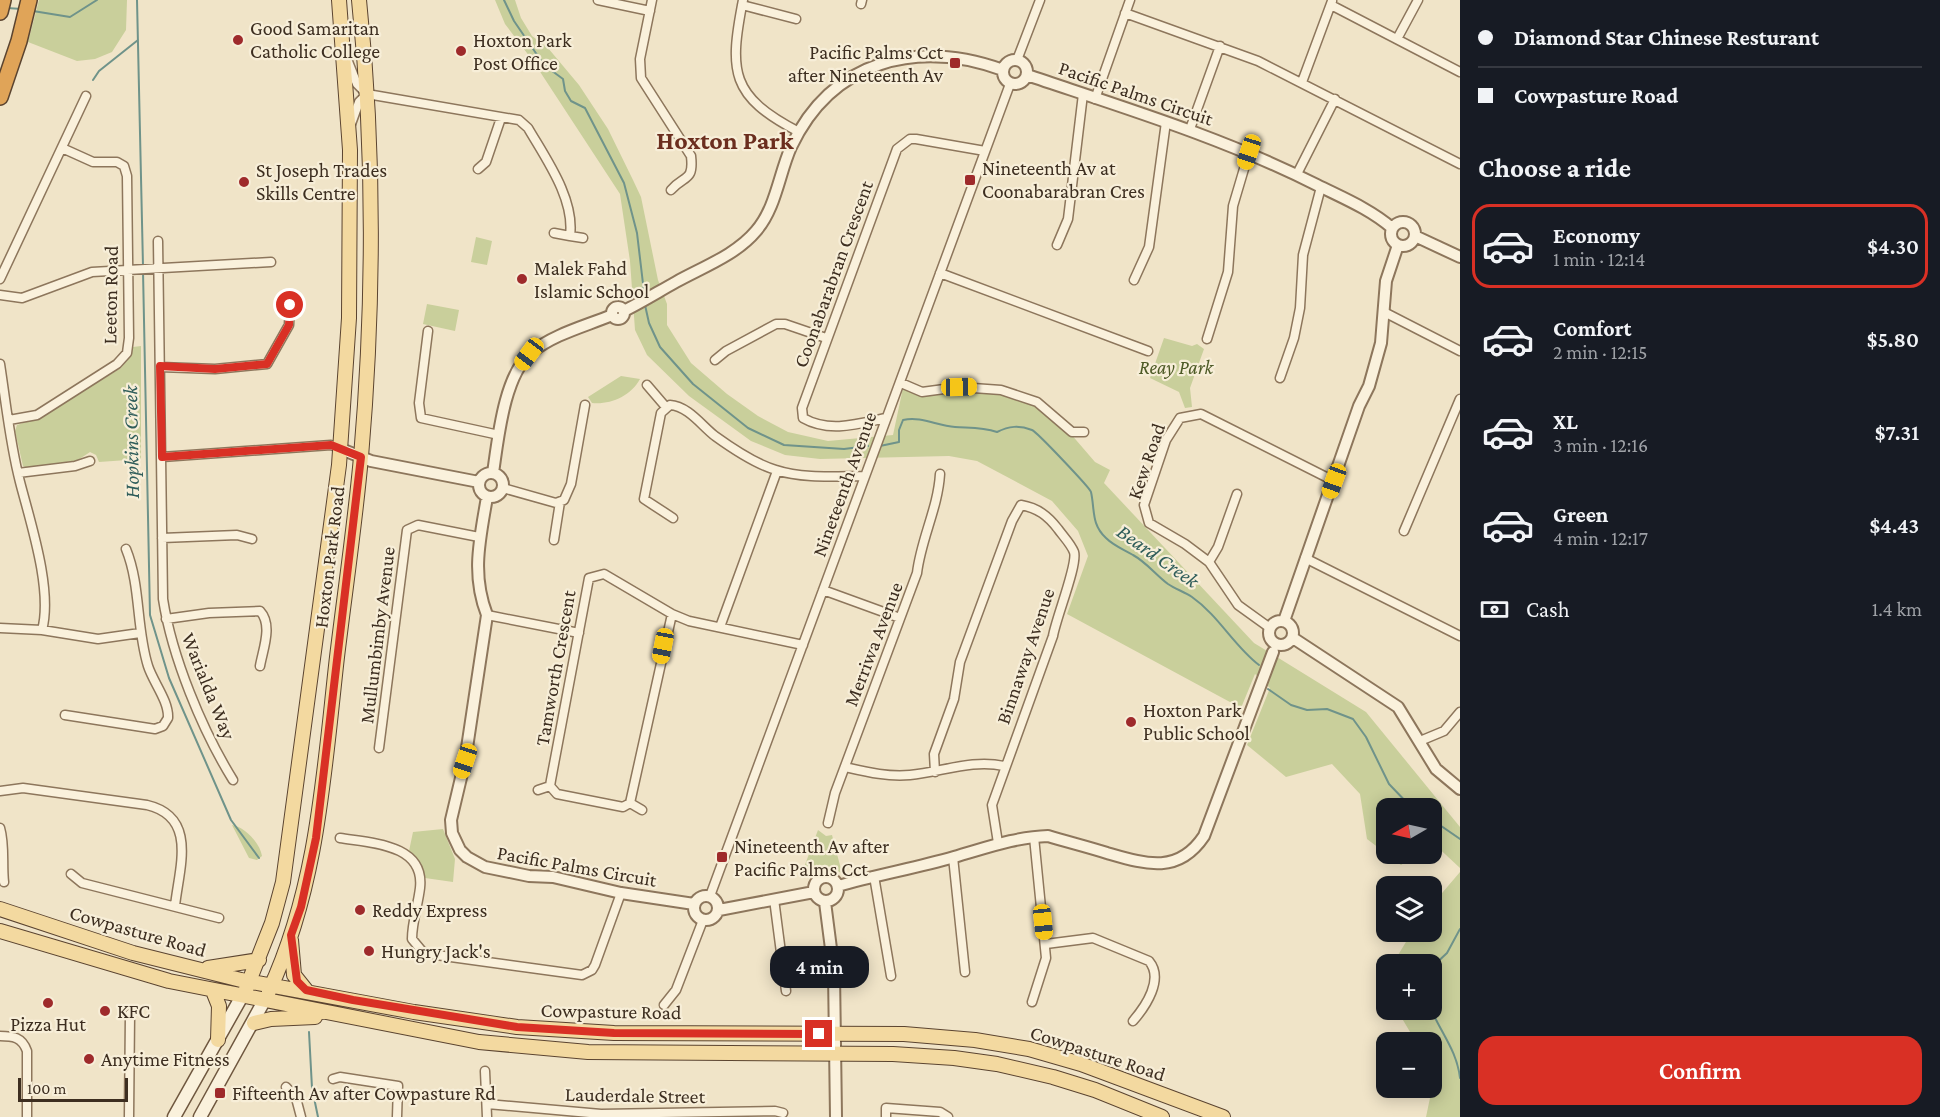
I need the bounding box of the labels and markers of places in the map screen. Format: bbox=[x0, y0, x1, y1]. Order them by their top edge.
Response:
place label: Good Samaritan Catholic College bbox=[250, 17, 380, 63]
place label: Hoxton Park Post Office bbox=[473, 29, 572, 74]
marker: Good Samaritan Catholic College bbox=[231, 33, 245, 47]
place label: Pacific Palms Cct after Nineteenth Av bbox=[788, 41, 944, 86]
marker: Hoxton Park Post Office bbox=[454, 44, 468, 58]
marker: Pacific Palms Cct after Nineteenth Av bbox=[948, 56, 962, 70]
place label: Nineteenth Av at Coonabarabran Cres bbox=[982, 157, 1145, 202]
place label: St Joseph Trades Skills Centre bbox=[256, 159, 387, 204]
marker: Nineteenth Av at Coonabarabran Cres bbox=[963, 173, 977, 187]
marker: St Joseph Trades Skills Centre bbox=[237, 175, 251, 189]
place label: Malek Fahd Islamic School bbox=[534, 257, 649, 302]
marker: Malek Fahd Islamic School bbox=[515, 272, 529, 286]
place label: Hoxton Park Public School bbox=[1143, 699, 1250, 744]
marker: Hoxton Park Public School bbox=[1124, 715, 1138, 729]
place label: Nineteenth Av after Pacific Palms Cct bbox=[734, 835, 889, 880]
marker: Nineteenth Av after Pacific Palms Cct bbox=[715, 850, 729, 864]
place label: Reddy Express bbox=[372, 899, 487, 922]
marker: Reddy Express bbox=[353, 903, 367, 917]
place label: Hungry Jack's bbox=[381, 940, 491, 963]
marker: Hungry Jack's bbox=[362, 944, 376, 958]
marker: Pizza Hut bbox=[41, 996, 55, 1010]
place label: KFC bbox=[117, 1000, 150, 1022]
marker: KFC bbox=[98, 1004, 112, 1018]
place label: Pizza Hut bbox=[10, 1013, 86, 1035]
place label: Anytime Fitness bbox=[101, 1048, 230, 1071]
marker: Anytime Fitness bbox=[82, 1052, 96, 1066]
place label: Fifteenth Av after Cowpasture Rd bbox=[232, 1082, 496, 1105]
marker: Fifteenth Av after Cowpasture Rd bbox=[213, 1086, 227, 1100]

